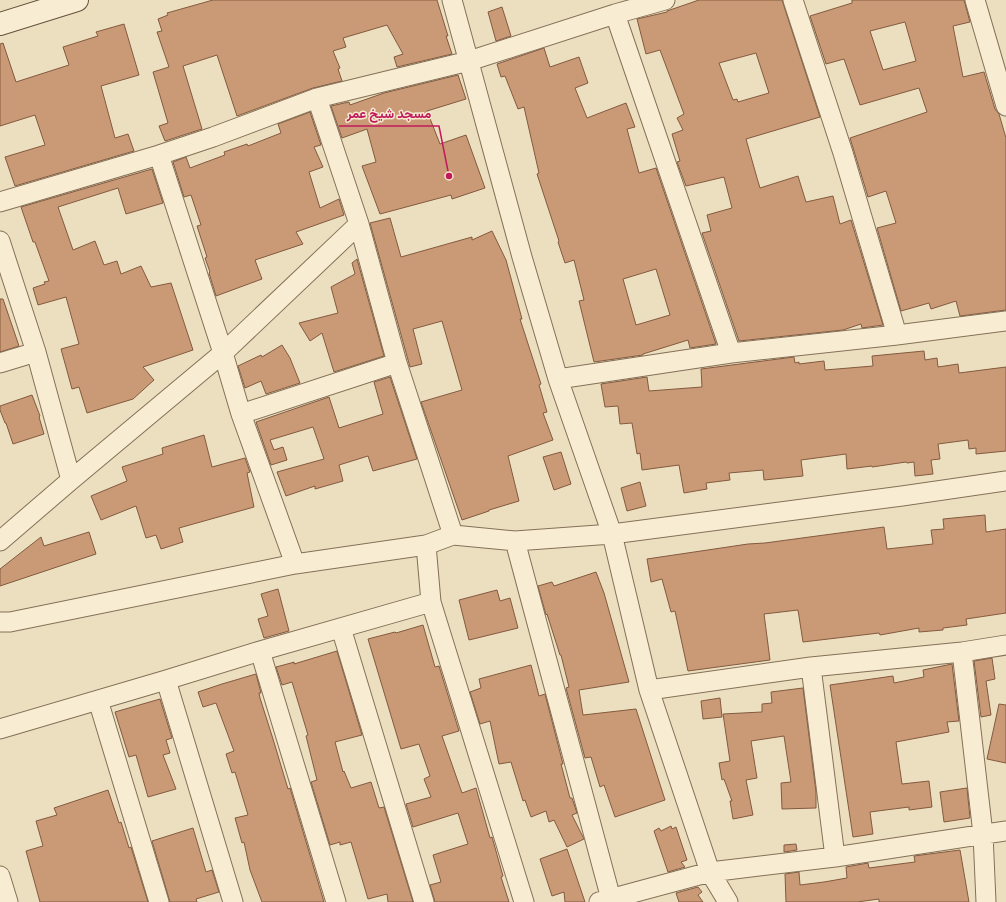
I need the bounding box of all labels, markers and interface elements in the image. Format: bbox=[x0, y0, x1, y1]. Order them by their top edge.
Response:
callout: مسجد شيخ عمر bbox=[339, 101, 439, 126]
text: مسجد شيخ عمر bbox=[346, 105, 431, 123]

